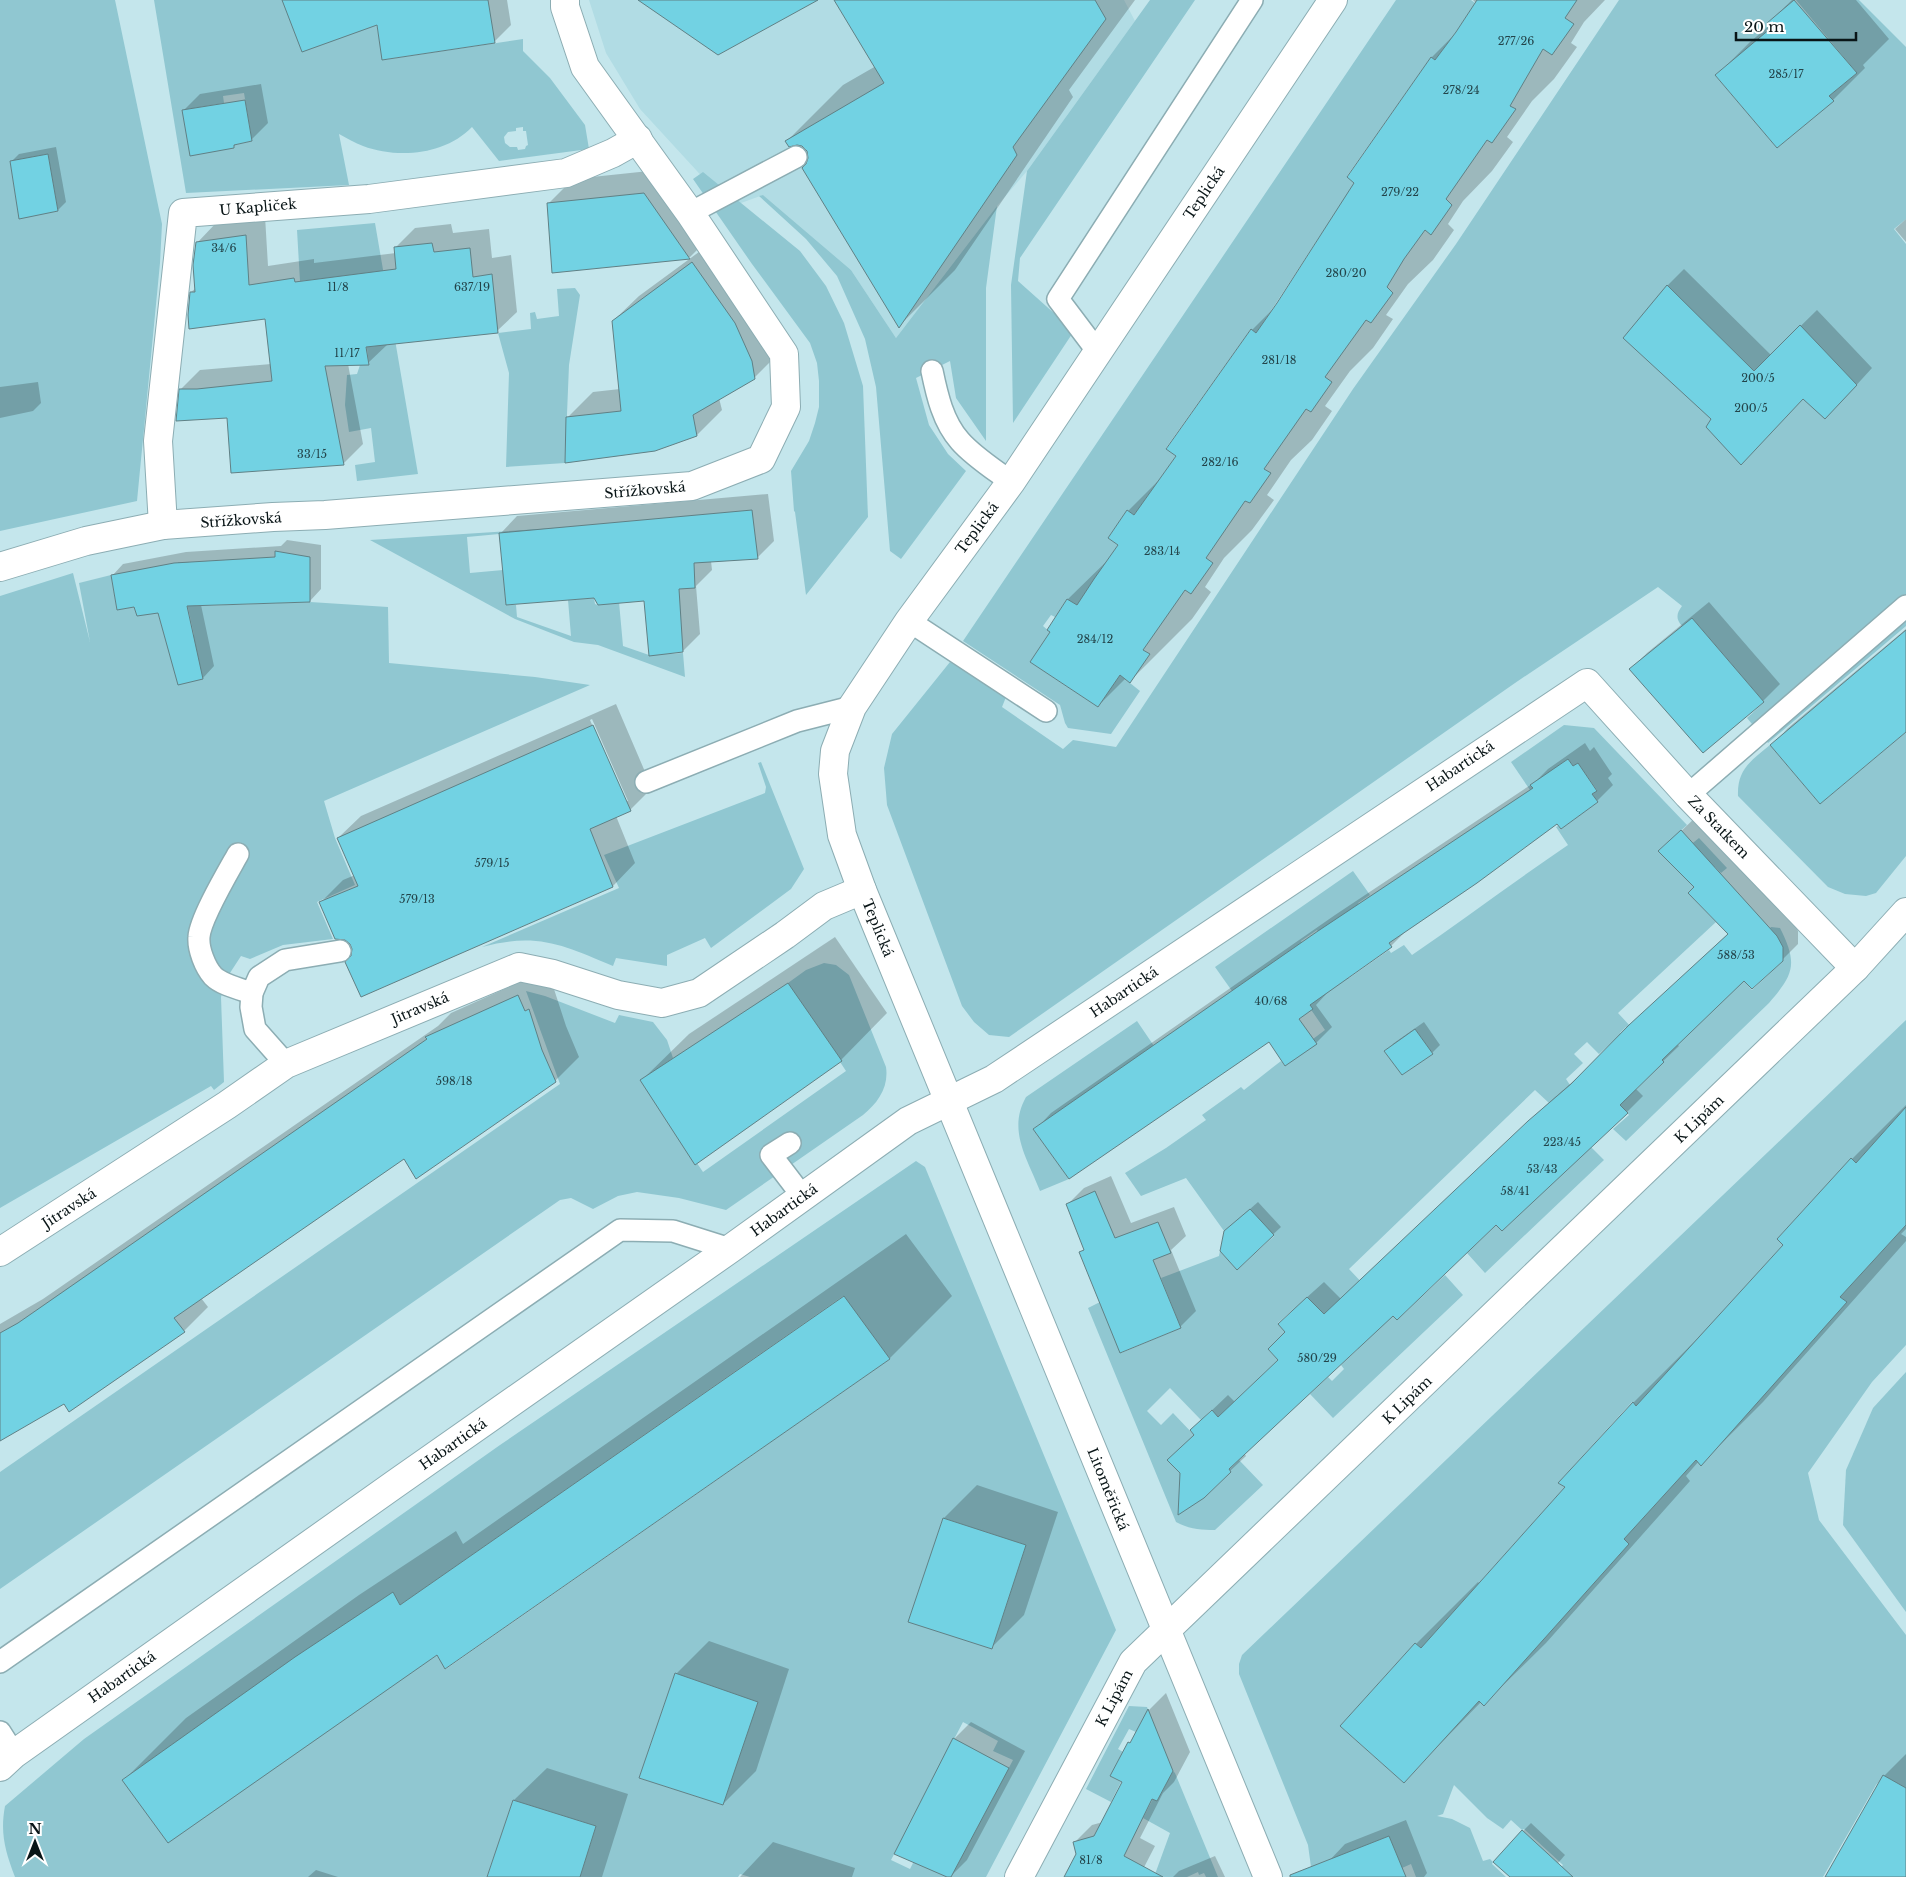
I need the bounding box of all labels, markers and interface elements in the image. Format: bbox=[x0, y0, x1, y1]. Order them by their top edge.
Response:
scale bar bbox=[1736, 10, 1856, 42]
text: 20 m bbox=[1744, 17, 1784, 36]
house number: 277/26 bbox=[1498, 34, 1534, 48]
house number: 285/17 bbox=[1768, 67, 1804, 81]
house number: 278/24 bbox=[1442, 83, 1480, 97]
street label: Teplická bbox=[1180, 163, 1229, 223]
house number: 279/22 bbox=[1381, 185, 1419, 199]
street label: U Kapliček bbox=[219, 195, 298, 219]
house number: 34/6 bbox=[211, 241, 237, 255]
house number: 280/20 bbox=[1326, 266, 1367, 280]
house number: 11/8 bbox=[327, 280, 349, 294]
house number: 637/19 bbox=[454, 280, 490, 294]
house number: 11/17 bbox=[334, 346, 360, 360]
house number: 281/18 bbox=[1262, 353, 1296, 367]
house number: 200/5 bbox=[1741, 371, 1775, 385]
house number: 200/5 bbox=[1734, 401, 1768, 415]
house number: 33/15 bbox=[297, 447, 327, 461]
house number: 282/16 bbox=[1201, 455, 1239, 469]
street label: Střížkovská bbox=[604, 477, 687, 503]
street label: Teplická bbox=[952, 498, 1003, 558]
street label: Střížkovská bbox=[200, 508, 283, 532]
house number: 283/14 bbox=[1144, 544, 1180, 558]
house number: 284/12 bbox=[1077, 632, 1114, 646]
street label: Habartická bbox=[1423, 737, 1498, 795]
street label: Za Statkem bbox=[1684, 792, 1754, 862]
house number: 579/15 bbox=[474, 856, 510, 870]
house number: 579/13 bbox=[399, 892, 435, 906]
street label: Teplická bbox=[858, 897, 898, 960]
house number: 588/53 bbox=[1717, 948, 1755, 962]
street label: Habartická bbox=[1087, 963, 1162, 1021]
street label: Jitravská bbox=[387, 988, 452, 1029]
house number: 40/68 bbox=[1254, 994, 1288, 1008]
house number: 598/18 bbox=[436, 1074, 472, 1088]
street label: K Lipám bbox=[1671, 1091, 1727, 1147]
house number: 223/45 bbox=[1543, 1135, 1581, 1149]
house number: 53/43 bbox=[1526, 1162, 1558, 1176]
street label: Habartická bbox=[747, 1180, 821, 1240]
street label: Jitravská bbox=[37, 1184, 100, 1233]
house number: 58/41 bbox=[1500, 1184, 1530, 1198]
house number: 580/29 bbox=[1297, 1351, 1337, 1365]
street label: K Lipám bbox=[1379, 1372, 1435, 1428]
street label: Habartická bbox=[416, 1414, 490, 1474]
street label: Litoměřická bbox=[1083, 1445, 1133, 1533]
street label: Habartická bbox=[85, 1647, 159, 1707]
street label: K Lipám bbox=[1092, 1666, 1136, 1730]
north arrow bbox=[10, 1817, 60, 1867]
text: N bbox=[28, 1820, 42, 1838]
house number: 81/8 bbox=[1079, 1853, 1103, 1867]

